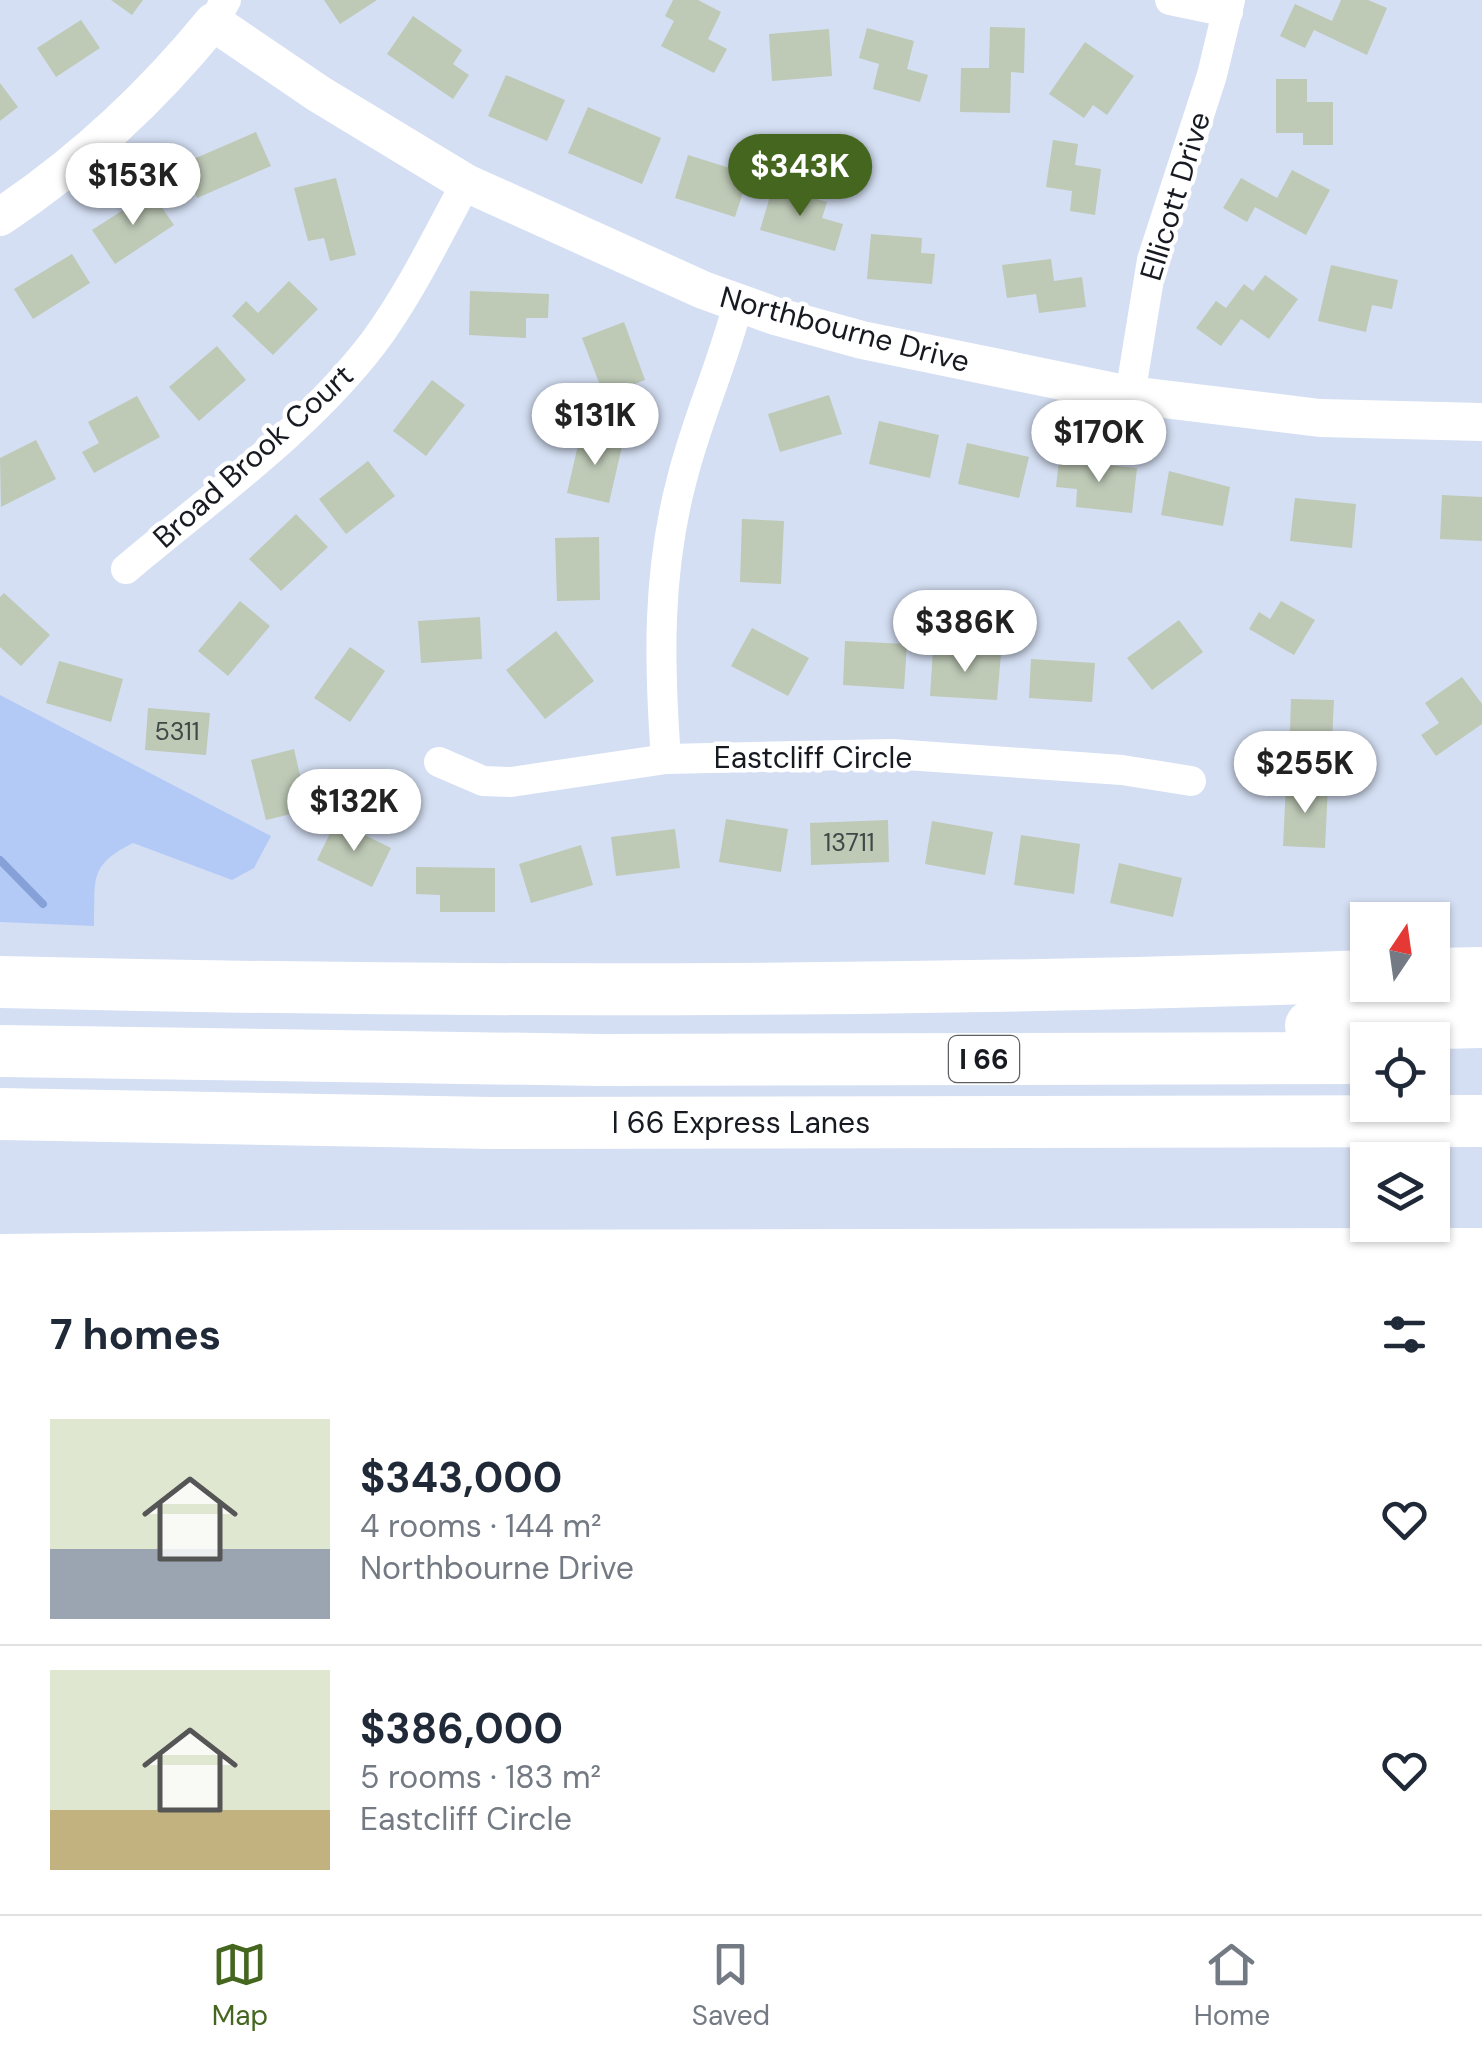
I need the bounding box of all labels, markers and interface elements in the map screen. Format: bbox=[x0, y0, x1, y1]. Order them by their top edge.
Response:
street label: Ellicott Drive bbox=[1131, 107, 1219, 285]
pin: $343K bbox=[730, 134, 870, 219]
pin: $153K bbox=[63, 143, 203, 228]
text: $343K bbox=[750, 145, 850, 187]
text: $153K bbox=[87, 154, 179, 196]
street label: Northbourne Drive bbox=[716, 277, 974, 381]
street label: Broad Brook Court bbox=[145, 356, 361, 556]
pin: $131K bbox=[525, 383, 665, 468]
text: $131K bbox=[554, 394, 636, 436]
pin: $170K bbox=[1029, 400, 1169, 485]
text: $170K bbox=[1053, 411, 1145, 453]
pin: $386K bbox=[895, 590, 1035, 675]
text: $386K bbox=[915, 601, 1015, 643]
house number: 5311 bbox=[154, 715, 200, 748]
pin: $255K bbox=[1235, 731, 1375, 816]
street label: Eastcliff Circle bbox=[714, 738, 912, 777]
text: $255K bbox=[1256, 742, 1354, 784]
pin: $132K bbox=[284, 769, 424, 854]
text: $132K bbox=[309, 780, 399, 822]
house number: 13711 bbox=[823, 826, 875, 859]
north arrow bbox=[1350, 902, 1450, 1002]
map controls bbox=[1350, 902, 1450, 1242]
button: locate bbox=[1350, 1022, 1450, 1122]
road number: I 66 bbox=[949, 1036, 1019, 1082]
street label: I 66 Express Lanes bbox=[612, 1103, 870, 1142]
button: layers bbox=[1350, 1142, 1450, 1242]
text: 7 homes bbox=[50, 1307, 221, 1362]
icon: filters bbox=[1377, 1307, 1432, 1362]
text: $343,000 bbox=[360, 1450, 562, 1505]
icon: home bbox=[130, 1459, 250, 1579]
icon: heart bbox=[1377, 1492, 1432, 1547]
text: 4 rooms · 144 m² bbox=[360, 1505, 601, 1547]
text: Northbourne Drive bbox=[360, 1547, 634, 1589]
text: $386,000 bbox=[360, 1701, 563, 1756]
icon: home bbox=[130, 1710, 250, 1830]
icon: heart bbox=[1377, 1743, 1432, 1798]
text: 5 rooms · 183 m² bbox=[360, 1756, 601, 1798]
text: Eastcliff Circle bbox=[360, 1798, 572, 1840]
tab: Map bbox=[212, 1937, 268, 2034]
tab: Saved bbox=[692, 1937, 770, 2034]
tab: Home bbox=[1194, 1937, 1270, 2034]

